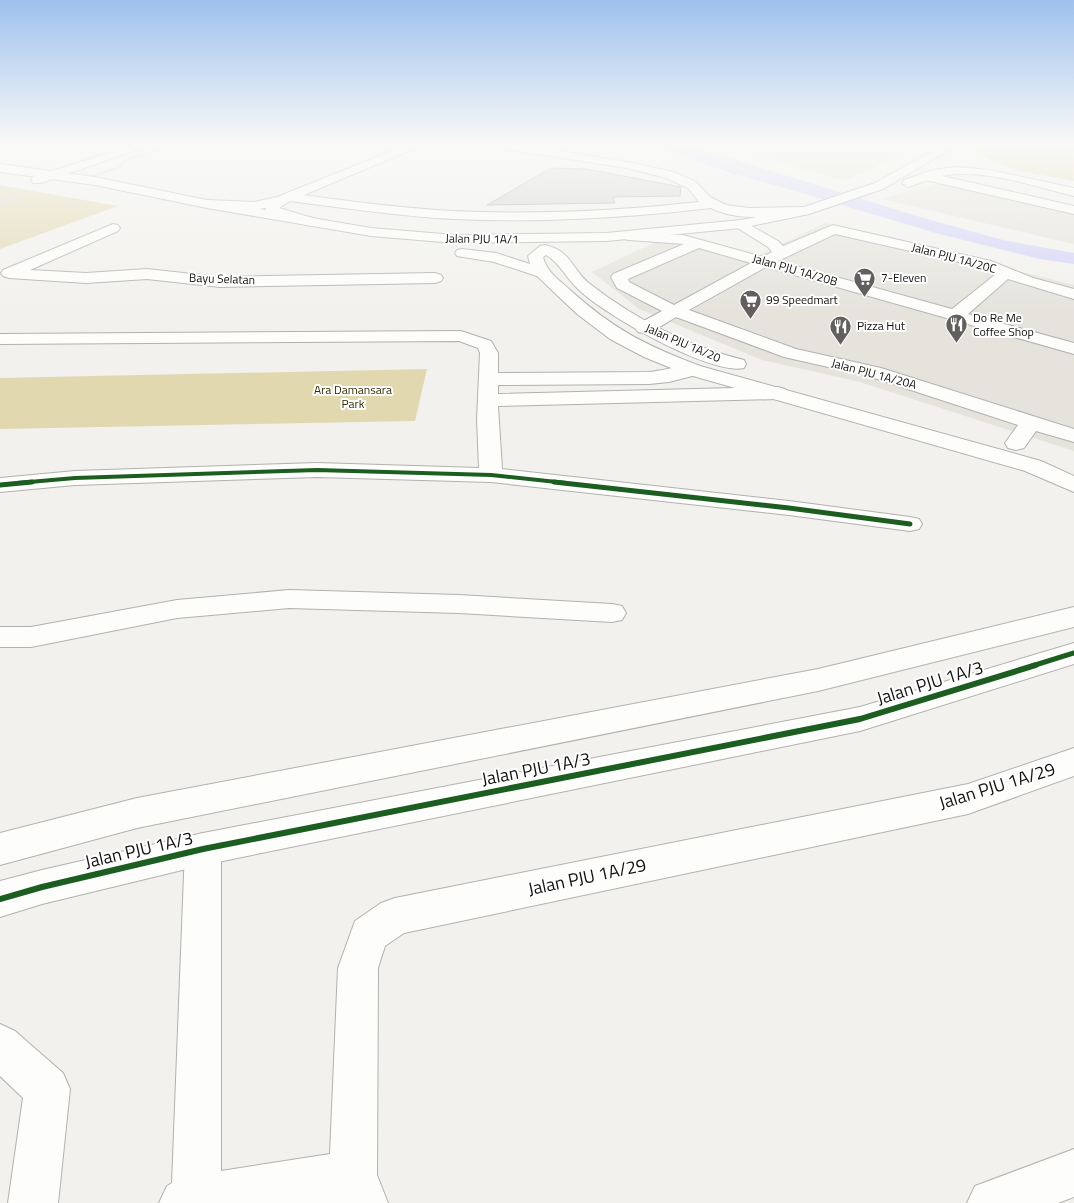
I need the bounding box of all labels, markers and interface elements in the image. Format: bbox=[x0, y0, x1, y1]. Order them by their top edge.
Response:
street label: Jalan PJU 1A/1 bbox=[445, 228, 519, 249]
street label: Jalan PJU 1A/20C bbox=[910, 237, 999, 278]
street label: Jalan PJU 1A/20B bbox=[750, 248, 840, 291]
supermarket icon: 7-Eleven bbox=[853, 266, 877, 297]
street label: Bayu Selatan bbox=[189, 268, 255, 289]
place label: 7-Eleven bbox=[881, 268, 927, 287]
supermarket icon: 99 Speedmart bbox=[738, 288, 762, 319]
place label: 99 Speedmart bbox=[766, 290, 839, 309]
place label: Do Re Me Coffee Shop bbox=[973, 308, 1034, 341]
restaurant icon: Do Re Me Coffee Shop bbox=[945, 313, 969, 344]
restaurant icon: Pizza Hut bbox=[829, 314, 853, 345]
place label: Pizza Hut bbox=[857, 316, 906, 335]
street label: Jalan PJU 1A/20 bbox=[643, 318, 724, 367]
street label: Jalan PJU 1A/20A bbox=[829, 353, 919, 394]
park label: Ara Damansara Park bbox=[314, 380, 392, 413]
street label: Jalan PJU 1A/3 bbox=[873, 653, 987, 712]
street label: Jalan PJU 1A/3 bbox=[479, 745, 593, 792]
street label: Jalan PJU 1A/29 bbox=[935, 755, 1058, 816]
street label: Jalan PJU 1A/3 bbox=[82, 824, 196, 875]
street label: Jalan PJU 1A/29 bbox=[525, 851, 649, 902]

